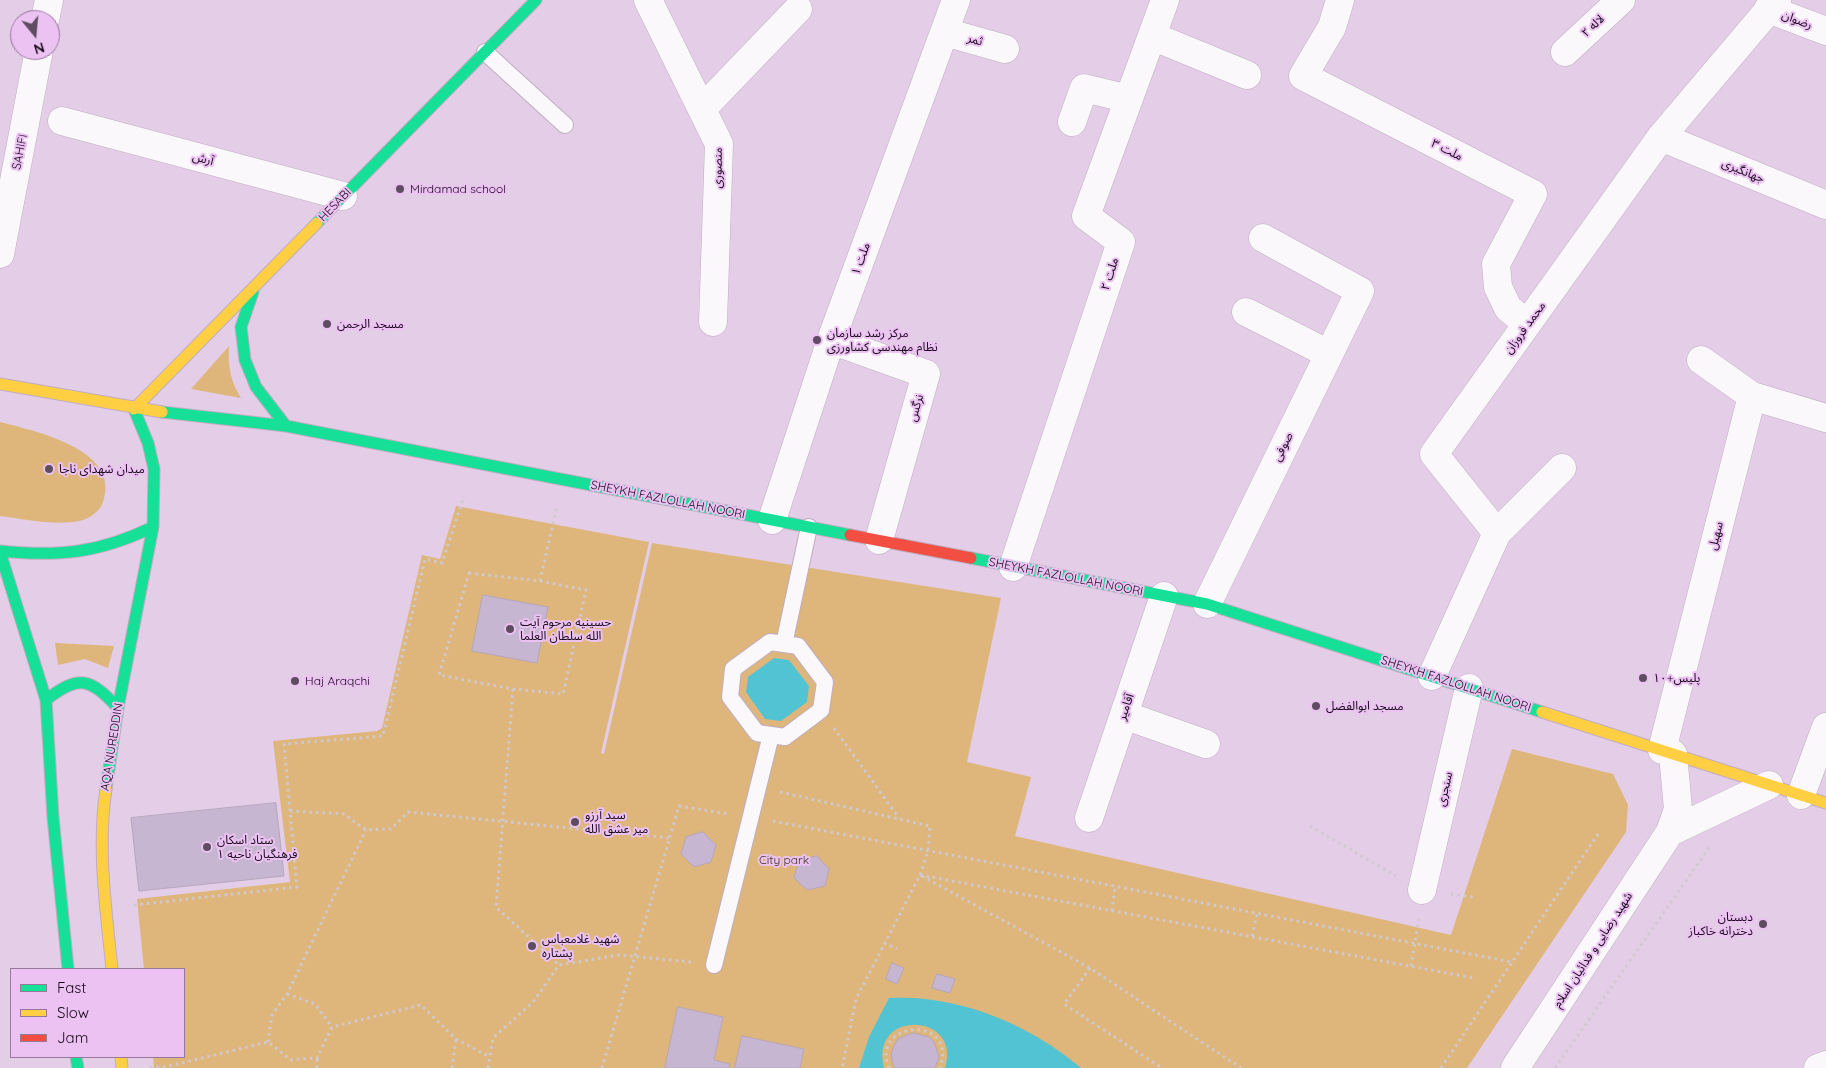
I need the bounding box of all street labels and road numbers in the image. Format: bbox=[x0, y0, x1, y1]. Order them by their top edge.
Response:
street label: رضوان bbox=[1780, 8, 1814, 32]
street label: لاله ۲ bbox=[1579, 12, 1607, 40]
street label: ثمر bbox=[966, 31, 984, 49]
street label: SAHIFI bbox=[10, 133, 30, 171]
street label: ملت ۳ bbox=[1429, 136, 1465, 164]
street label: منصوری bbox=[710, 147, 726, 189]
street label: آرش bbox=[191, 149, 215, 169]
street label: جهانگیری bbox=[1720, 156, 1766, 186]
street label: HESABI bbox=[316, 185, 354, 225]
street label: ملت ۱ bbox=[849, 241, 873, 277]
street label: ملت ۲ bbox=[1098, 256, 1122, 292]
street label: محمد فروزان bbox=[1501, 299, 1549, 357]
street label: نرگس bbox=[905, 393, 927, 423]
street label: صوفی bbox=[1270, 430, 1296, 464]
street label: SHEYKH FAZLOLLAH NOORI bbox=[590, 478, 746, 522]
street label: سهیل bbox=[1706, 520, 1726, 552]
street label: SHEYKH FAZLOLLAH NOORI bbox=[988, 555, 1144, 599]
street label: SHEYKH FAZLOLLAH NOORI bbox=[1379, 653, 1533, 715]
street label: آقامیر bbox=[1115, 692, 1137, 722]
street label: AQA NUREDDIN bbox=[98, 702, 126, 792]
street label: سنجری bbox=[1434, 770, 1456, 808]
street label: شهید رضایی و فدائیان اسلام bbox=[1550, 890, 1636, 1010]

